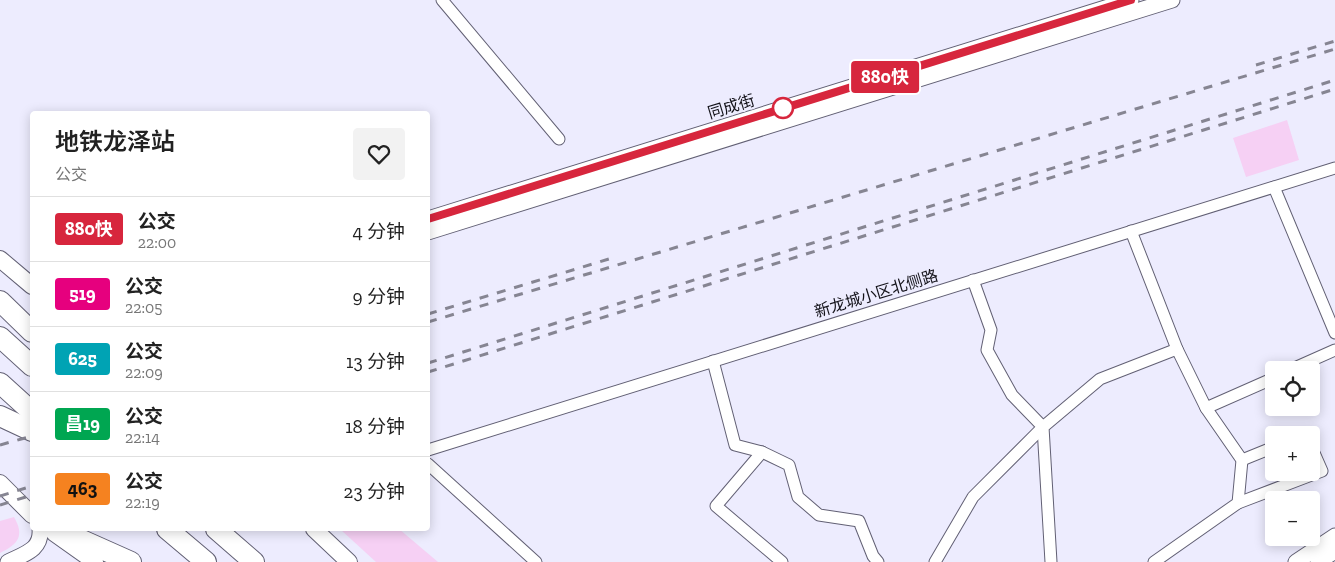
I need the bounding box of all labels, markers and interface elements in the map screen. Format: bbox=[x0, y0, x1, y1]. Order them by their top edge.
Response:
line badge: 880快 bbox=[850, 61, 920, 93]
text: 880快 bbox=[861, 66, 909, 88]
street label: 同成街 bbox=[705, 90, 757, 123]
unlabelled marker bbox=[772, 97, 794, 119]
text: 地铁龙泽站 bbox=[55, 127, 175, 156]
button: heart bbox=[353, 128, 405, 180]
text: 公交 bbox=[55, 165, 87, 184]
text: 公交 bbox=[138, 210, 176, 233]
text: 880快 bbox=[65, 218, 113, 240]
text: 4 分钟 bbox=[352, 220, 405, 243]
text: 22:00 bbox=[138, 233, 176, 252]
street label: 新龙城小区北侧路 bbox=[812, 266, 940, 321]
text: 公交 bbox=[125, 275, 163, 298]
text: 519 bbox=[69, 283, 96, 305]
text: 9 分钟 bbox=[353, 285, 405, 308]
text: 22:05 bbox=[125, 298, 162, 317]
text: 公交 bbox=[125, 340, 163, 363]
text: 625 bbox=[68, 348, 97, 370]
text: 13 分钟 bbox=[346, 350, 405, 373]
map controls bbox=[1265, 361, 1320, 546]
button: locate bbox=[1265, 361, 1320, 416]
text: 22:09 bbox=[125, 363, 163, 382]
text: 公交 bbox=[125, 405, 163, 428]
text: 昌19 bbox=[65, 413, 100, 435]
text: 18 分钟 bbox=[345, 415, 405, 438]
button: + bbox=[1265, 426, 1320, 481]
text: 22:14 bbox=[125, 428, 160, 447]
text: 公交 bbox=[125, 470, 163, 493]
text: 463 bbox=[68, 478, 97, 500]
text: 23 分钟 bbox=[344, 480, 405, 503]
button: − bbox=[1265, 491, 1320, 546]
text: 22:19 bbox=[125, 493, 160, 512]

